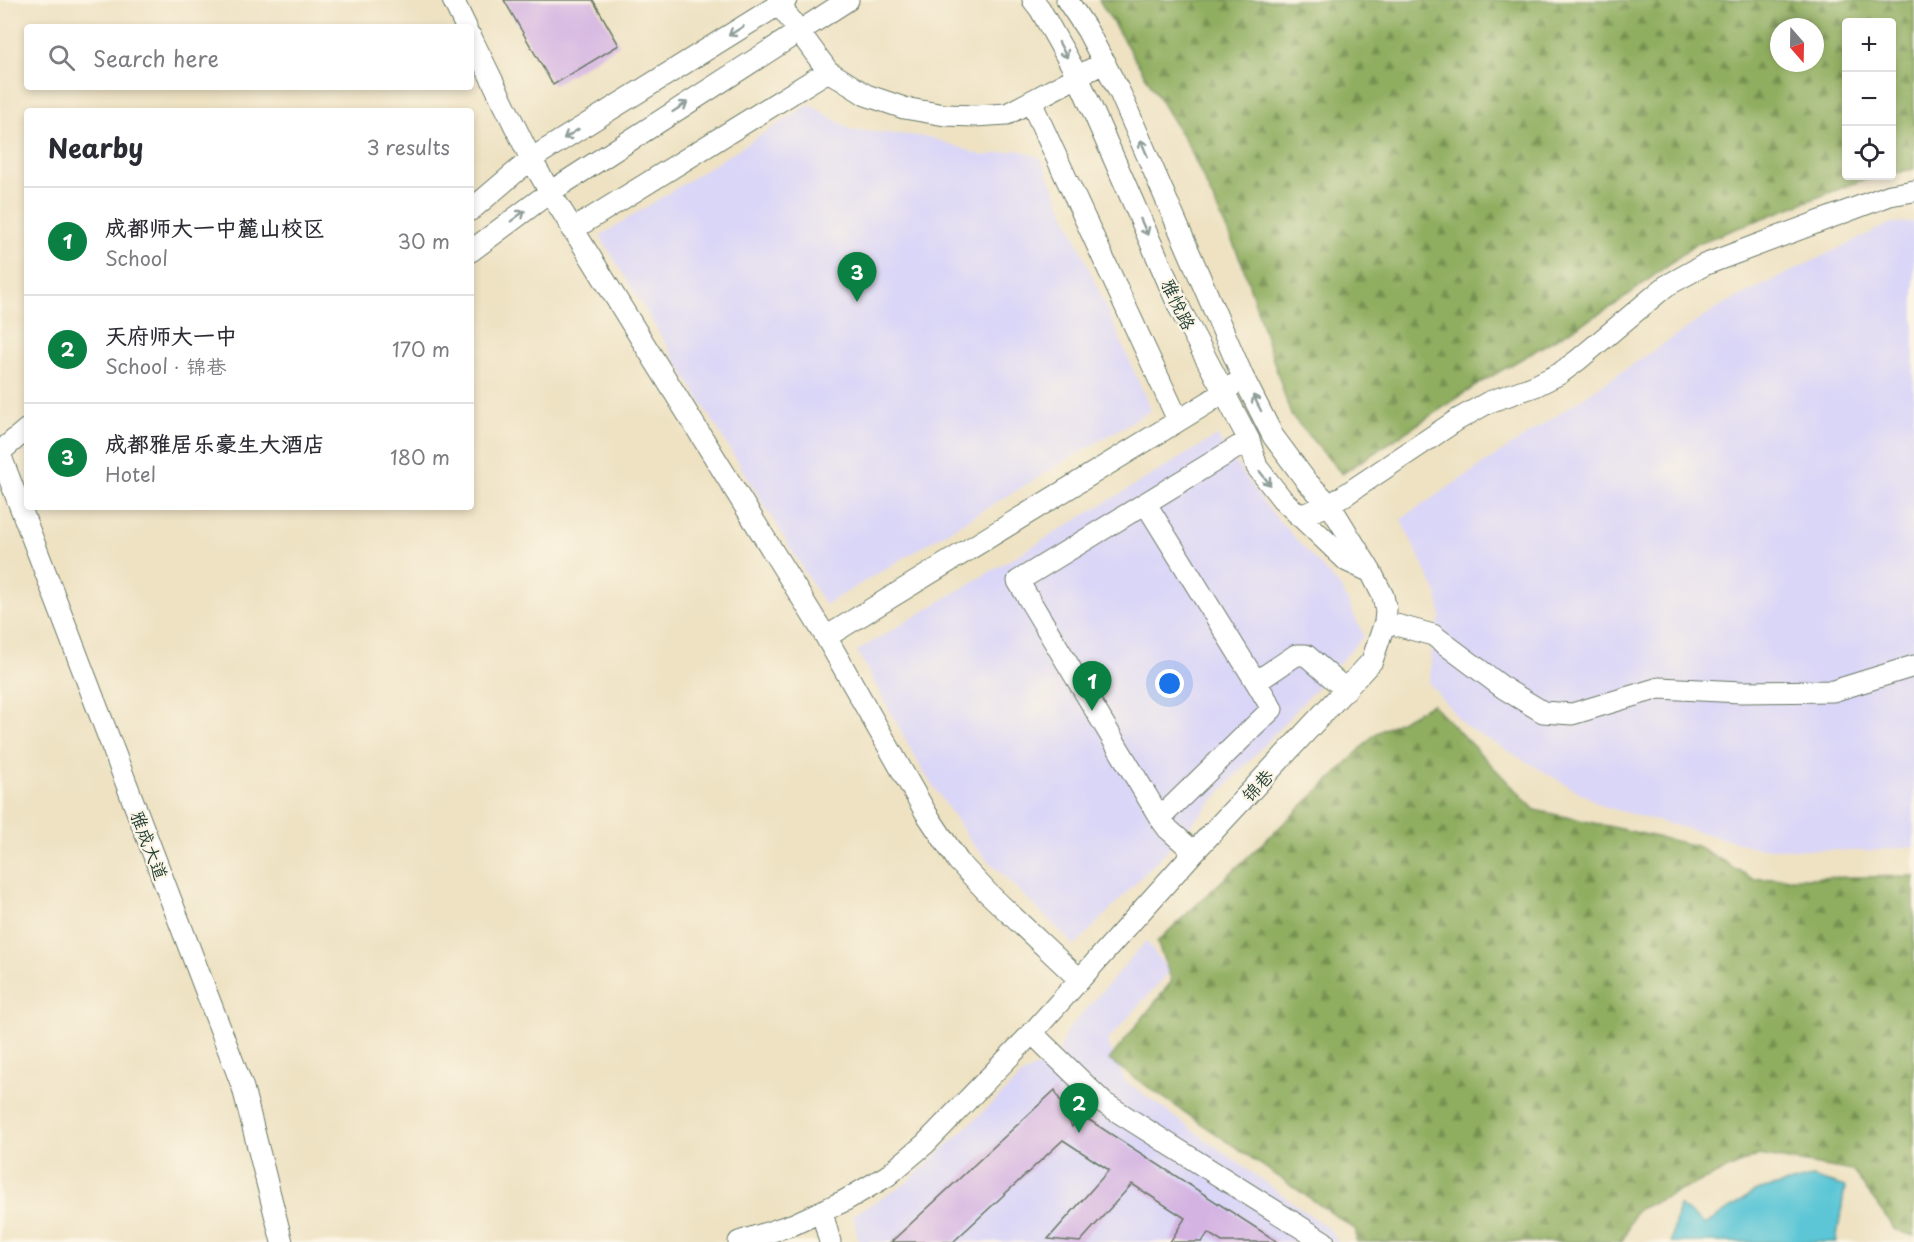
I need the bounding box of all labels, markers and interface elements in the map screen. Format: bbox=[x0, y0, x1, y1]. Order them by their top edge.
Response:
north arrow bbox=[1770, 18, 1824, 72]
map controls bbox=[1842, 18, 1896, 180]
button: + bbox=[1842, 18, 1896, 72]
search box bbox=[24, 24, 474, 90]
one-way arrow bbox=[728, 25, 745, 37]
icon: search bbox=[45, 41, 78, 74]
text: Search here bbox=[93, 41, 219, 74]
one-way arrow bbox=[1057, 41, 1069, 58]
button: − bbox=[1842, 72, 1896, 126]
one-way arrow bbox=[671, 101, 688, 113]
button: locate bbox=[1842, 126, 1896, 180]
text: Nearby bbox=[48, 128, 143, 167]
one-way arrow bbox=[563, 129, 580, 141]
text: 3 results bbox=[367, 132, 450, 162]
one-way arrow bbox=[1138, 139, 1150, 157]
text: 成都师大一中麓山校区 bbox=[105, 210, 325, 243]
one-way arrow bbox=[510, 210, 526, 223]
one-way arrow bbox=[1139, 218, 1150, 236]
text: 1 bbox=[63, 226, 72, 256]
text: 30 m bbox=[397, 226, 450, 256]
text: School bbox=[105, 243, 168, 273]
pin: 3 bbox=[838, 252, 876, 302]
street label: 雅悦路 bbox=[1155, 274, 1203, 334]
text: 天府师大一中 bbox=[105, 318, 237, 351]
text: 2 bbox=[60, 334, 75, 364]
text: 170 m bbox=[392, 334, 450, 364]
text: School · 锦巷 bbox=[105, 351, 226, 381]
one-way arrow bbox=[1250, 395, 1262, 413]
text: 成都雅居乐豪生大酒店 bbox=[105, 426, 325, 459]
text: 3 bbox=[61, 442, 74, 472]
text: 180 m bbox=[390, 442, 450, 472]
text: Hotel bbox=[105, 459, 156, 489]
one-way arrow bbox=[1259, 469, 1272, 485]
pin: 1 bbox=[1072, 662, 1112, 711]
your location bbox=[1155, 669, 1184, 698]
street label: 锦巷 bbox=[1235, 763, 1279, 807]
street label: 雅成大道 bbox=[124, 807, 176, 883]
pin: 2 bbox=[1060, 1084, 1098, 1133]

